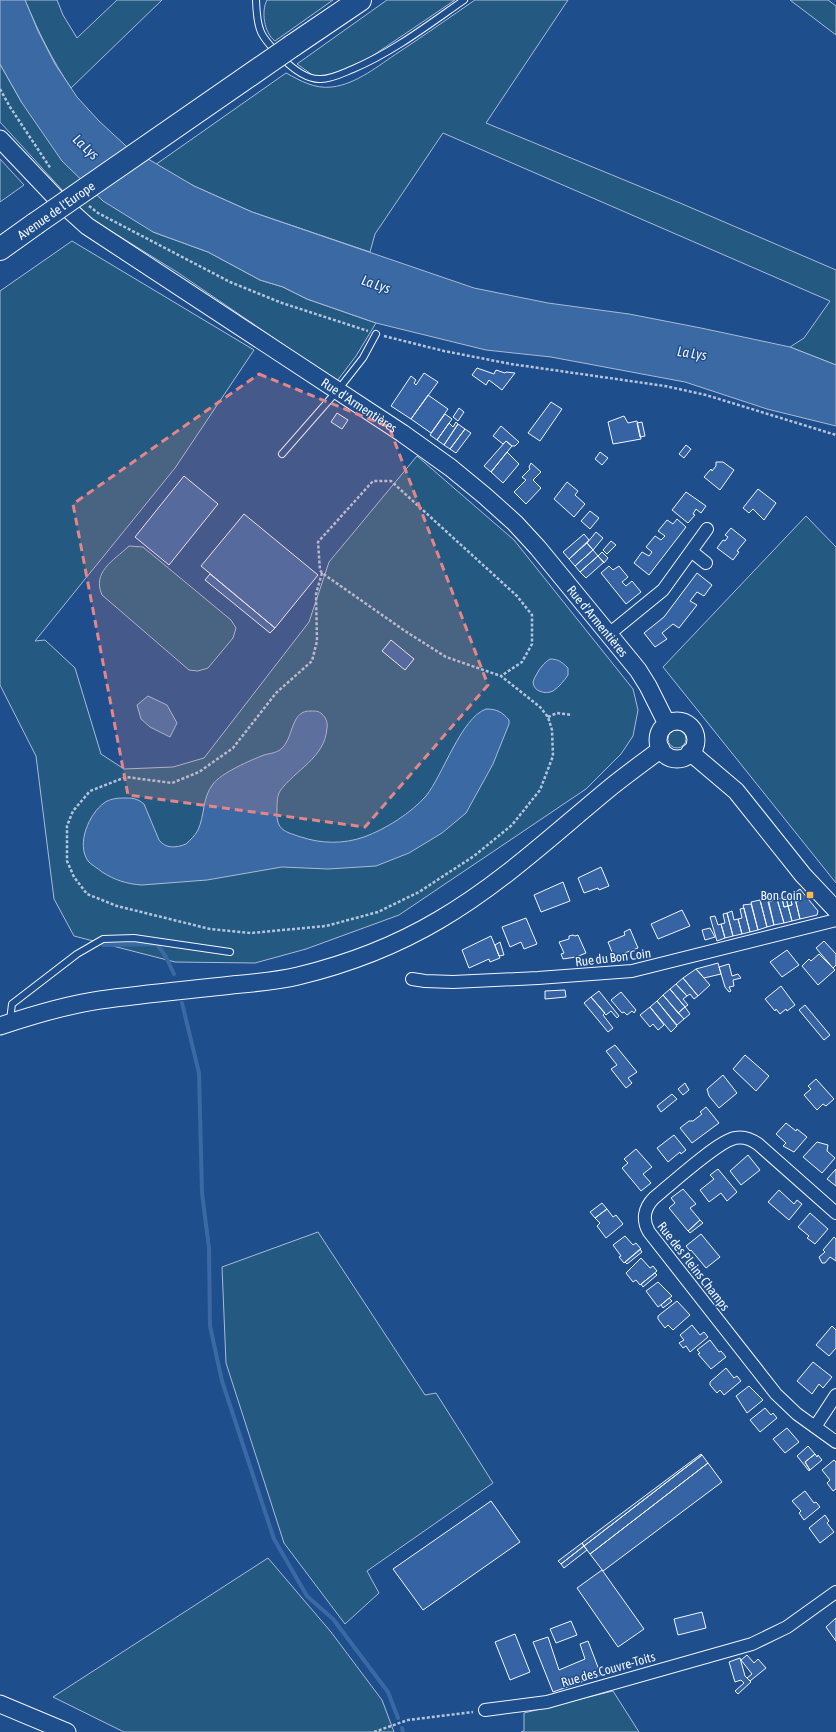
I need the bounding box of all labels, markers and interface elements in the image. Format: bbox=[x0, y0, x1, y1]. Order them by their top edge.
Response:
water label: La Lys bbox=[70, 131, 102, 163]
street label: Avenue de l'Europe bbox=[15, 178, 98, 243]
water label: La Lys bbox=[359, 272, 393, 296]
water label: La Lys bbox=[676, 343, 708, 363]
street label: Rue d'Armentières bbox=[318, 375, 400, 436]
street label: Rue d'Armentières bbox=[564, 583, 631, 660]
place label: Bon Coin bbox=[760, 888, 802, 903]
marker: Bon Coin bbox=[805, 890, 815, 900]
street label: Rue du Bon Coin bbox=[574, 945, 652, 970]
street label: Rue des Pleins Champs bbox=[654, 1219, 733, 1314]
street label: Rue des Couvre-Toits bbox=[559, 1649, 657, 1690]

